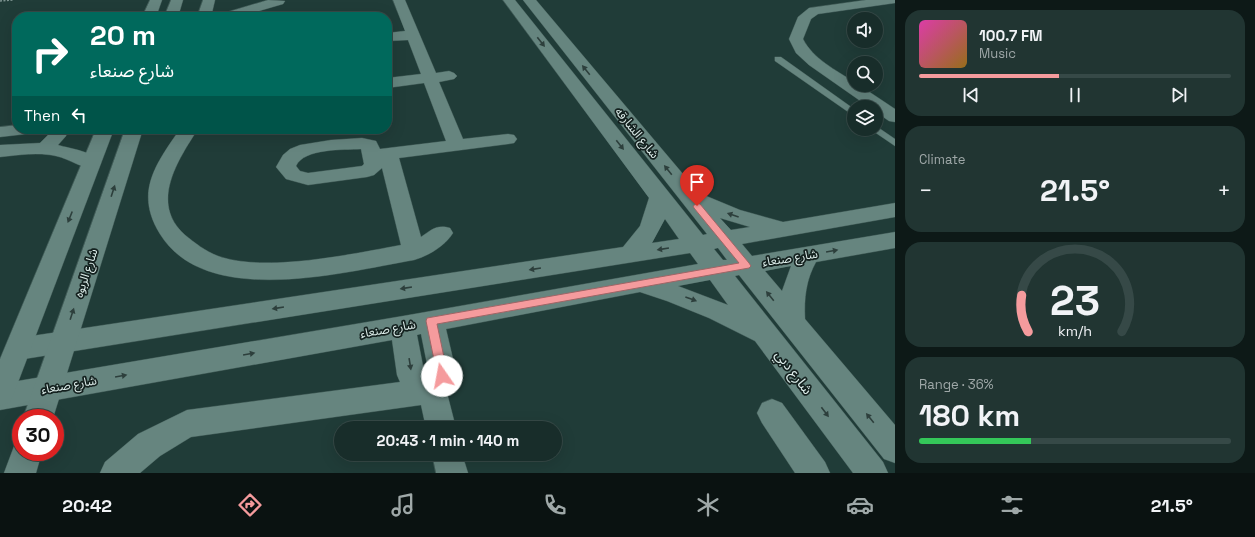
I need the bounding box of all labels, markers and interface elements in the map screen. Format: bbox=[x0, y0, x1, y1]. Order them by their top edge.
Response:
map controls bbox=[847, 12, 883, 136]
button: sound bbox=[847, 12, 883, 48]
text: 20 m bbox=[90, 17, 156, 53]
text: 100.7 FM bbox=[979, 26, 1042, 45]
icon: right bbox=[24, 28, 76, 80]
one-way arrow bbox=[537, 37, 546, 48]
text: Music bbox=[979, 45, 1016, 62]
button: search bbox=[847, 56, 883, 92]
text: شارع صنعاء bbox=[90, 59, 174, 82]
one-way arrow bbox=[581, 64, 590, 75]
icon: previous bbox=[960, 84, 982, 106]
icon: pause bbox=[1064, 84, 1086, 106]
icon: next bbox=[1168, 84, 1190, 106]
button: layers bbox=[847, 100, 883, 136]
icon: left bbox=[68, 104, 90, 126]
street label: شارع الشارقه bbox=[611, 104, 663, 163]
text: Then bbox=[24, 106, 60, 125]
one-way arrow bbox=[616, 140, 625, 151]
text: Climate bbox=[919, 151, 965, 168]
one-way arrow bbox=[664, 165, 673, 176]
pin bbox=[680, 165, 714, 206]
icon: arrive bbox=[686, 171, 708, 193]
text: 21.5° bbox=[1040, 171, 1110, 210]
text: − bbox=[919, 176, 933, 204]
text: + bbox=[1217, 176, 1231, 204]
one-way arrow bbox=[110, 185, 116, 197]
one-way arrow bbox=[67, 212, 73, 223]
one-way arrow bbox=[727, 212, 739, 218]
street label: شارع الربوه bbox=[71, 246, 102, 300]
one-way arrow bbox=[657, 246, 669, 252]
street label: شارع صنعاء bbox=[761, 246, 819, 271]
one-way arrow bbox=[826, 248, 838, 254]
one-way arrow bbox=[529, 266, 541, 272]
text: 23 bbox=[1050, 274, 1100, 327]
one-way arrow bbox=[400, 286, 412, 292]
one-way arrow bbox=[766, 290, 775, 301]
one-way arrow bbox=[686, 297, 698, 303]
one-way arrow bbox=[272, 305, 284, 311]
one-way arrow bbox=[69, 308, 75, 320]
street label: شارع صنعاء bbox=[359, 316, 417, 343]
text: km/h bbox=[1058, 322, 1092, 340]
street label: شارع دبي bbox=[769, 346, 817, 399]
one-way arrow bbox=[243, 350, 255, 356]
position arrow bbox=[421, 355, 463, 397]
one-way arrow bbox=[407, 358, 413, 370]
street label: شارع صنعاء bbox=[40, 372, 98, 399]
one-way arrow bbox=[115, 373, 127, 379]
text: Range · 36% bbox=[919, 376, 994, 393]
text: 180 km bbox=[919, 396, 1020, 435]
one-way arrow bbox=[821, 407, 830, 418]
speed limit sign: 30 bbox=[12, 409, 64, 461]
one-way arrow bbox=[866, 413, 875, 424]
text: 20:43 · 1 min · 140 m bbox=[377, 431, 519, 450]
icon: directions bbox=[236, 491, 264, 519]
icon: music bbox=[389, 491, 417, 519]
icon: phone bbox=[541, 491, 569, 519]
icon: climate bbox=[694, 491, 722, 519]
icon: car bbox=[846, 491, 874, 519]
icon: filters bbox=[998, 491, 1026, 519]
text: 20:42 bbox=[62, 494, 112, 517]
text: 21.5° bbox=[1151, 494, 1193, 517]

